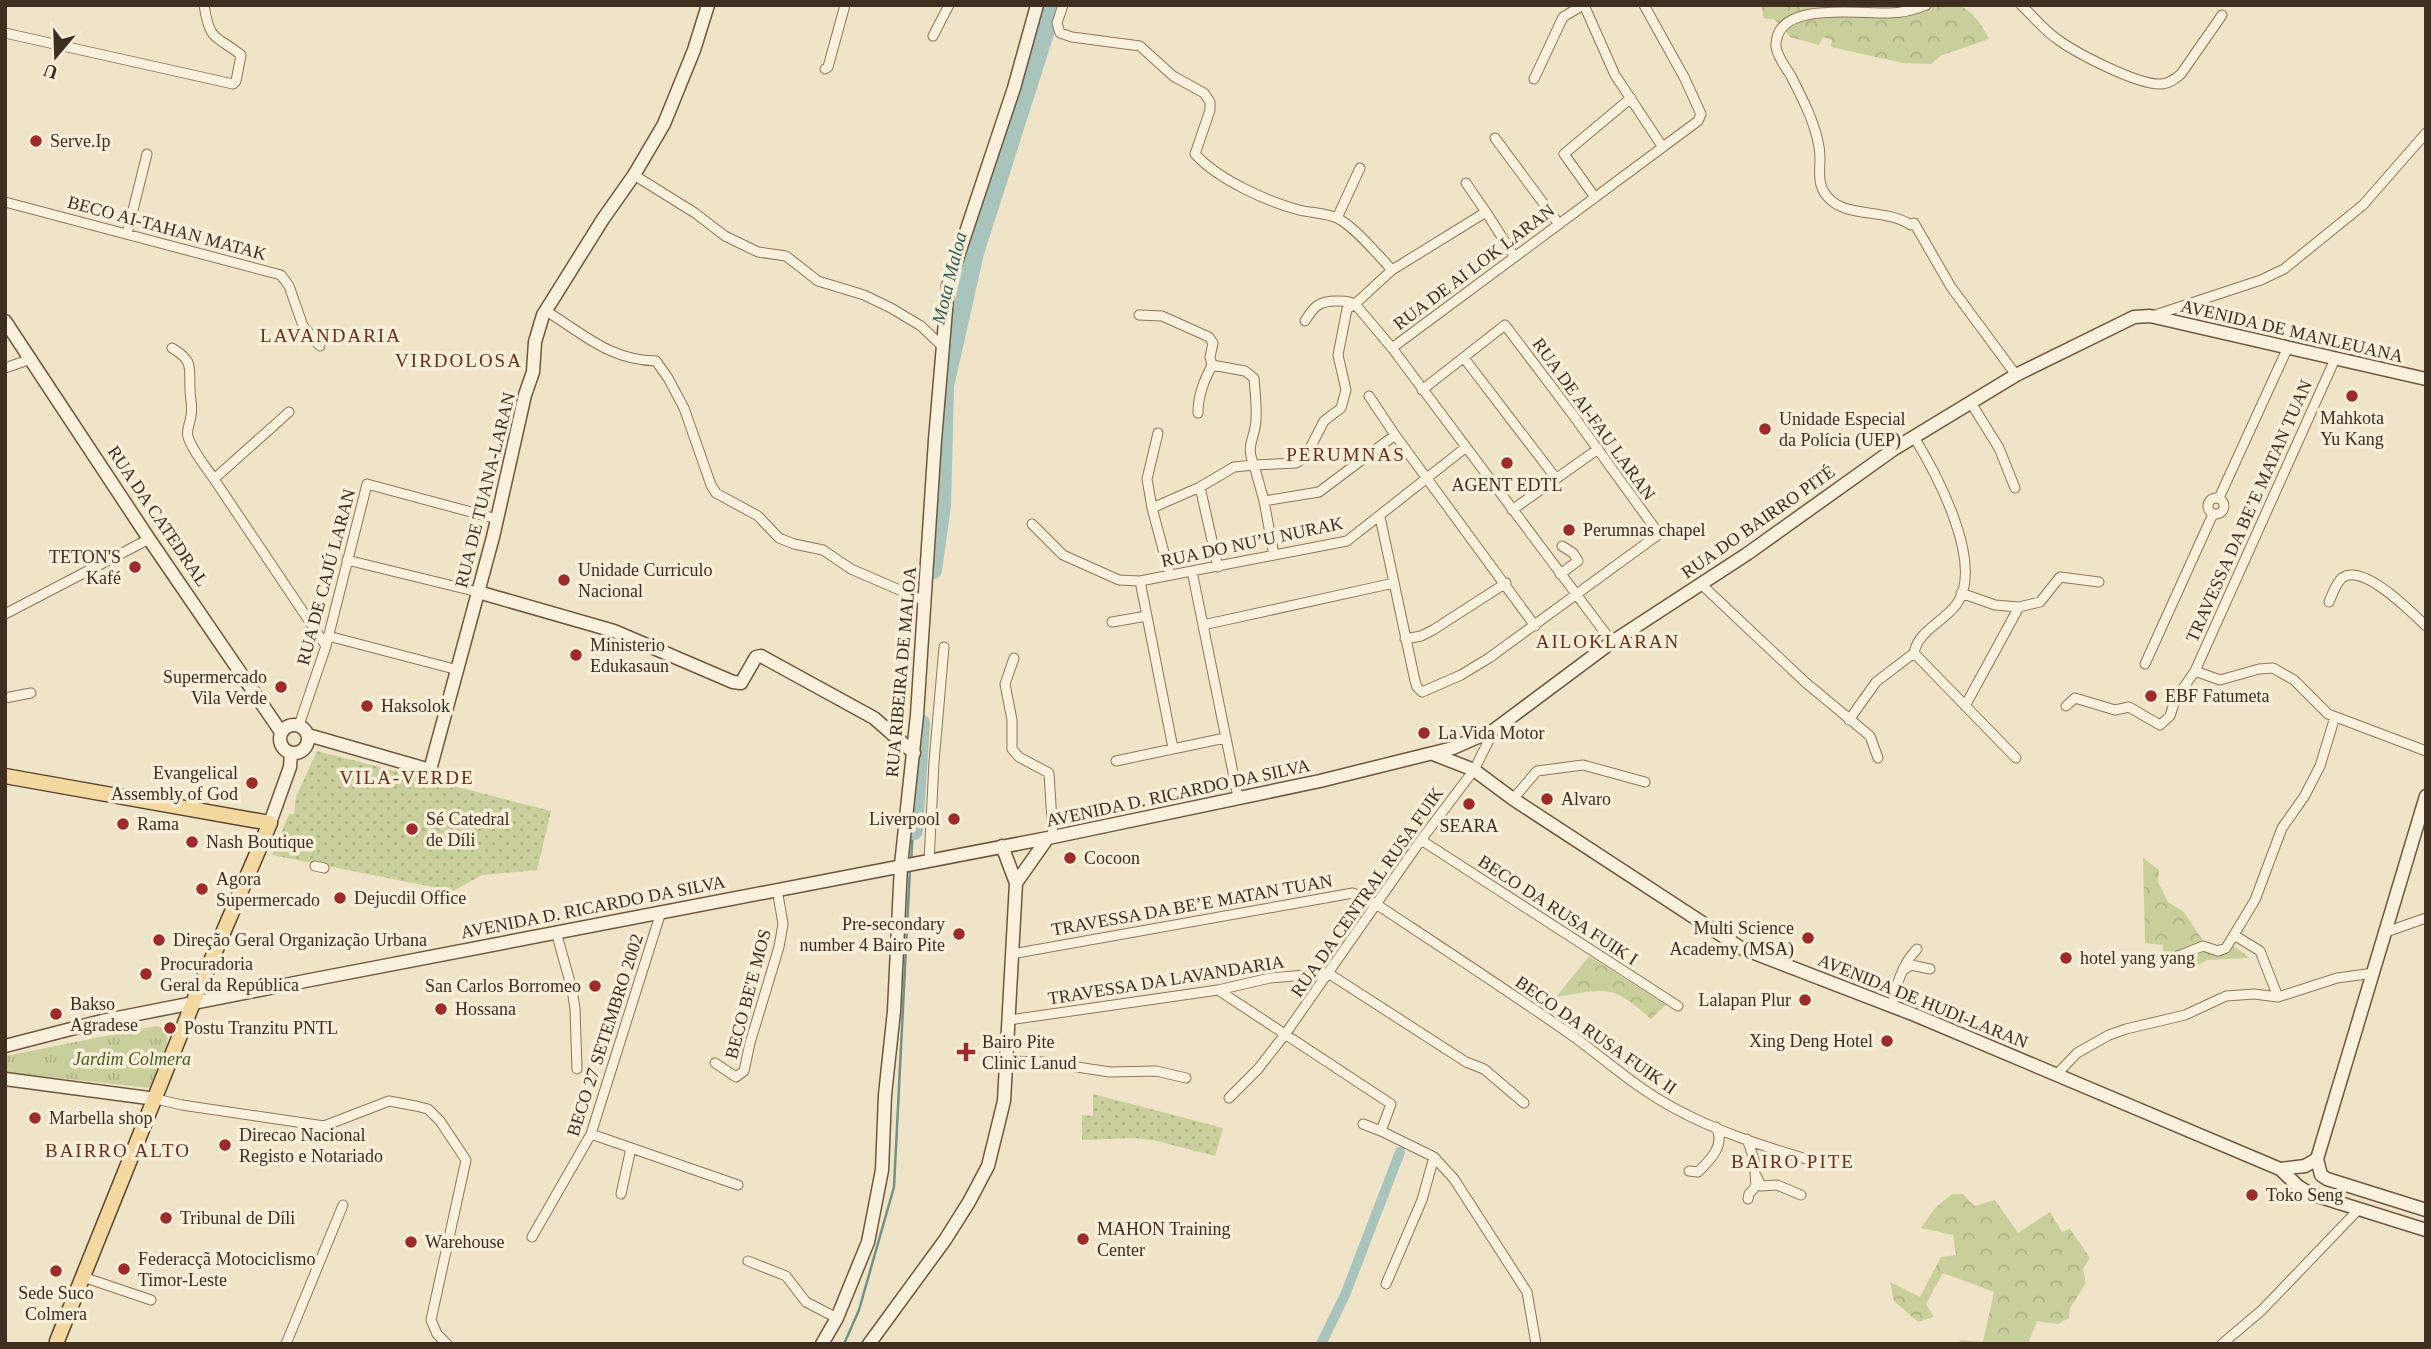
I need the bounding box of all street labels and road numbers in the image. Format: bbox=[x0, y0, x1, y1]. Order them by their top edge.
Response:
street label: BECO AI-TAHAN MATAK bbox=[65, 192, 269, 264]
street label: RUA DE AI LOK LARAN bbox=[1390, 200, 1558, 334]
street label: AVENIDA DE MANLEUANA bbox=[2179, 296, 2405, 366]
street label: RUA DE AI-FAU LARAN bbox=[1529, 334, 1659, 504]
street label: TRAVESSA DA BE’E MATAN TUAN bbox=[2182, 377, 2316, 645]
street label: RUA DE TUANA-LARAN bbox=[451, 390, 519, 590]
street label: RUA DA CATEDRAL bbox=[104, 442, 212, 590]
street label: RUA DO BAIRRO PITÉ bbox=[1677, 461, 1838, 583]
street label: RUA DE CAJÚ LARAN bbox=[292, 486, 359, 667]
street label: RUA DO NU’U NURAK bbox=[1159, 513, 1345, 571]
street label: RUA RIBEIRA DE MALOA bbox=[882, 566, 920, 778]
street label: AVENIDA D. RICARDO DA SILVA bbox=[1044, 755, 1312, 831]
street label: RUA DA CENTRAL RUSA FUIK bbox=[1287, 783, 1447, 1001]
street label: BECO DA RUSA FUIK I bbox=[1475, 851, 1641, 969]
street label: TRAVESSA DA BE’E MATAN TUAN bbox=[1050, 870, 1334, 940]
street label: AVENIDA D. RICARDO DA SILVA bbox=[459, 871, 727, 943]
street label: BECO BE'E MOS bbox=[721, 927, 775, 1061]
street label: BECO 27 SETEMBRO 2002 bbox=[563, 931, 647, 1139]
street label: AVENIDA DE HUDI-LARAN bbox=[1815, 950, 2031, 1052]
street label: TRAVESSA DA LAVANDARIA bbox=[1046, 951, 1286, 1009]
street label: BECO DA RUSA FUIK II bbox=[1512, 972, 1680, 1098]

